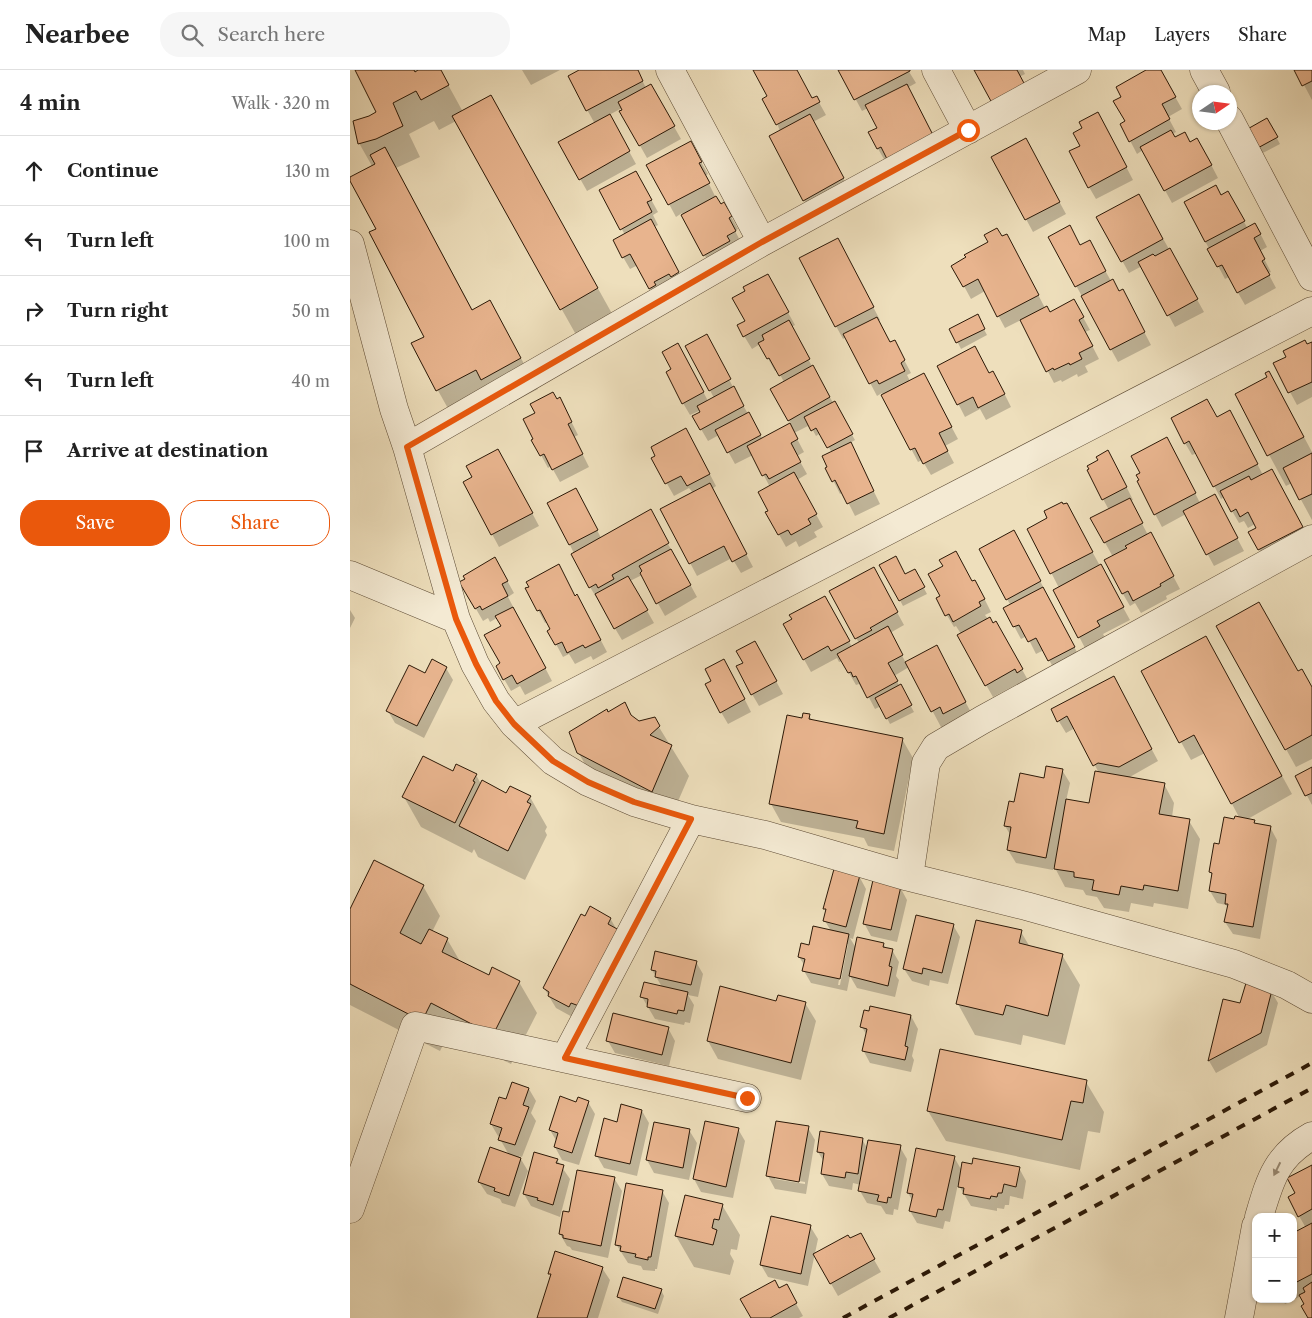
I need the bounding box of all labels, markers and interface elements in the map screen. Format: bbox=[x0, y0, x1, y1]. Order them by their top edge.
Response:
search box bbox=[160, 12, 510, 57]
text: Nearbee bbox=[25, 20, 130, 49]
icon: search bbox=[178, 21, 206, 49]
text: Search here bbox=[218, 23, 325, 46]
text: Map bbox=[1088, 24, 1126, 46]
text: Layers bbox=[1154, 24, 1210, 46]
text: Share bbox=[1238, 24, 1287, 46]
north arrow bbox=[1192, 85, 1237, 130]
text: 4 min bbox=[20, 90, 81, 115]
text: Walk · 320 m bbox=[231, 93, 330, 113]
route start bbox=[957, 119, 980, 142]
icon: ahead bbox=[20, 157, 48, 185]
text: Continue bbox=[67, 159, 159, 182]
text: 130 m bbox=[285, 161, 330, 181]
icon: left bbox=[20, 227, 48, 255]
text: Turn left bbox=[67, 229, 154, 252]
text: 100 m bbox=[284, 231, 330, 251]
icon: right bbox=[20, 297, 48, 325]
text: Turn right bbox=[67, 299, 168, 322]
text: 50 m bbox=[292, 301, 330, 321]
icon: left bbox=[20, 367, 48, 395]
text: Turn left bbox=[67, 369, 154, 392]
text: 40 m bbox=[291, 371, 330, 391]
icon: arrive bbox=[20, 437, 48, 465]
text: Arrive at destination bbox=[67, 439, 268, 462]
button: Save bbox=[20, 500, 170, 546]
button: Share bbox=[180, 500, 330, 546]
route end bbox=[736, 1087, 759, 1110]
one-way arrow bbox=[1273, 1162, 1281, 1176]
map controls bbox=[1252, 1213, 1297, 1303]
button: + bbox=[1252, 1213, 1297, 1258]
button: − bbox=[1252, 1258, 1297, 1303]

